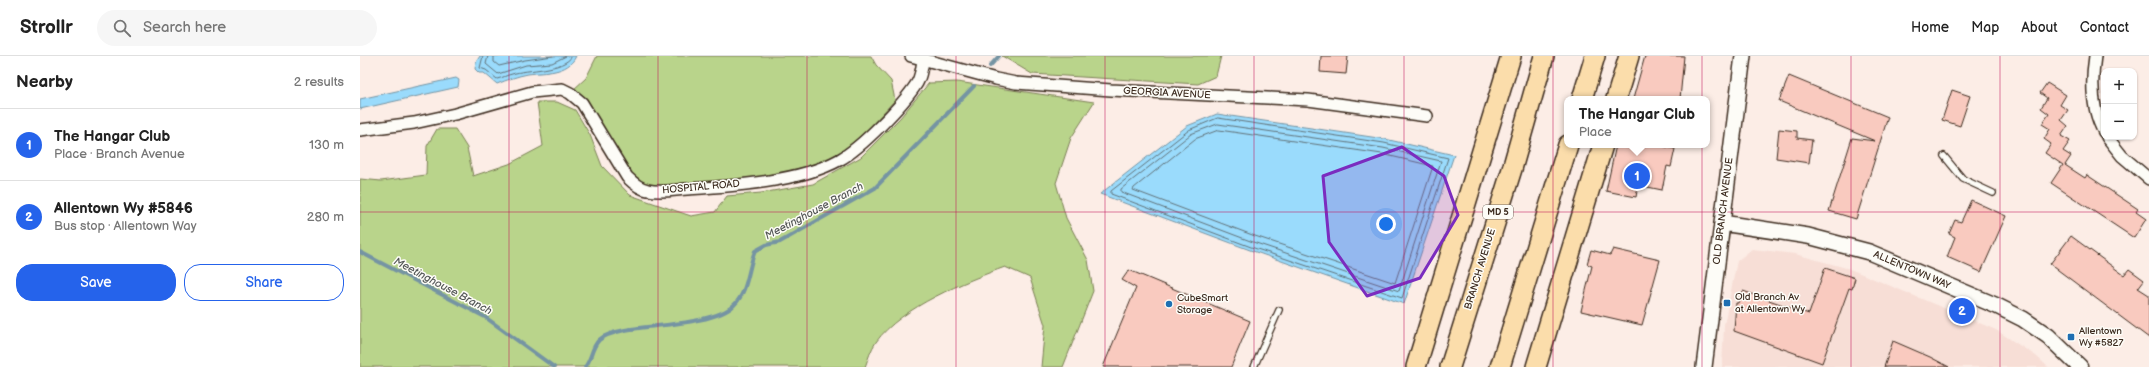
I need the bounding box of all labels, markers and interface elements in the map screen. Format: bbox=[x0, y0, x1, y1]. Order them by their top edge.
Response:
search box bbox=[97, 10, 377, 46]
text: Strollr bbox=[20, 16, 73, 39]
icon: search bbox=[111, 17, 133, 39]
text: Search here bbox=[143, 18, 226, 37]
text: Home bbox=[1911, 19, 1949, 36]
text: Map bbox=[1971, 19, 1999, 36]
text: About bbox=[2021, 19, 2058, 36]
text: Contact bbox=[2080, 19, 2129, 36]
map controls bbox=[2101, 68, 2137, 140]
button: + bbox=[2101, 68, 2137, 104]
text: Nearby bbox=[16, 72, 73, 92]
text: 2 results bbox=[294, 74, 344, 90]
street label: GEORGIA AVENUE bbox=[1123, 85, 1211, 101]
popup bbox=[1564, 96, 1710, 148]
button: − bbox=[2101, 104, 2137, 140]
text: The Hangar Club bbox=[1579, 105, 1695, 124]
text: Place bbox=[1579, 124, 1612, 140]
text: The Hangar Club bbox=[54, 127, 170, 146]
text: 1 bbox=[26, 137, 32, 153]
text: 130 m bbox=[309, 137, 344, 153]
text: Place · Branch Avenue bbox=[54, 146, 185, 162]
street label: OLD BRANCH AVENUE bbox=[1710, 156, 1736, 265]
pin: 1 bbox=[1624, 161, 1650, 191]
street label: HOSPITAL ROAD bbox=[662, 178, 740, 196]
water label: Meetinghouse Branch bbox=[763, 180, 865, 242]
text: Allentown Wy #5846 bbox=[54, 199, 193, 218]
road number: MD 5 bbox=[1483, 205, 1513, 219]
text: 2 bbox=[25, 209, 33, 225]
text: 280 m bbox=[307, 209, 344, 225]
your location bbox=[1376, 214, 1396, 234]
text: Bus stop · Allentown Way bbox=[54, 218, 197, 234]
street label: BRANCH AVENUE bbox=[1462, 227, 1498, 311]
street label: ALLENTOWN WAY bbox=[1872, 248, 1953, 292]
water label: Meetinghouse Branch bbox=[392, 255, 494, 317]
button: Save bbox=[16, 264, 176, 301]
button: Share bbox=[184, 264, 344, 301]
place label: Old Branch Av at Allentown Wy bbox=[1735, 291, 1806, 315]
place label: CubeSmart Storage bbox=[1177, 292, 1228, 316]
pin: 2 bbox=[1949, 296, 1975, 326]
marker: Old Branch Av at Allentown Wy bbox=[1722, 298, 1732, 308]
marker: CubeSmart Storage bbox=[1164, 299, 1174, 309]
place label: Allentown Wy #5827 bbox=[2079, 325, 2123, 349]
marker: Allentown Wy #5827 bbox=[2066, 332, 2076, 342]

